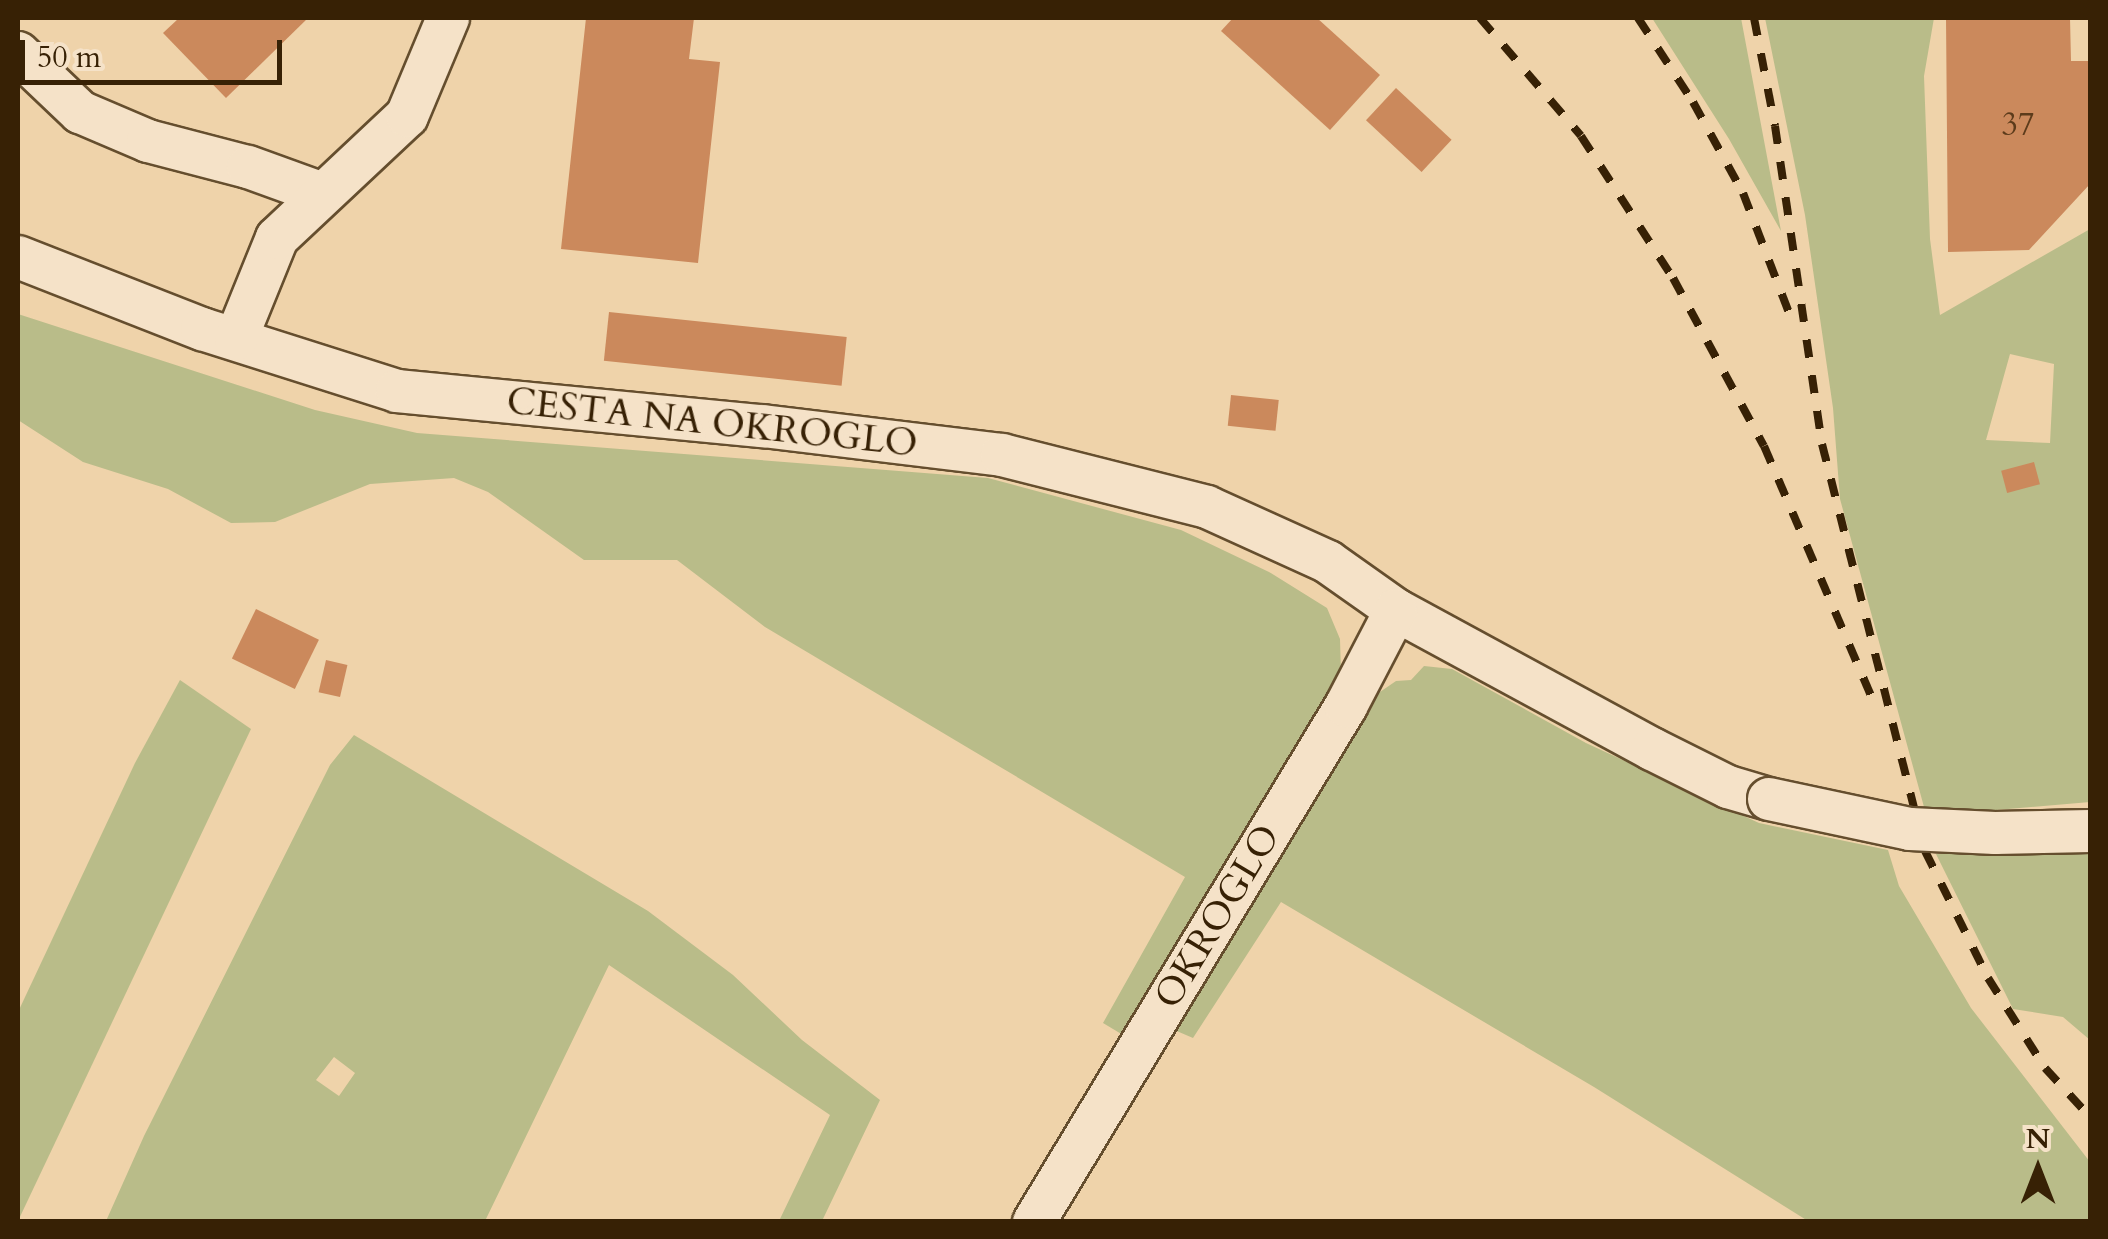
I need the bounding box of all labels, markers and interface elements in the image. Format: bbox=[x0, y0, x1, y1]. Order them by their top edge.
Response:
scale bar bbox=[25, 20, 288, 82]
text: 50 m bbox=[37, 37, 101, 78]
house number: 37 bbox=[2002, 106, 2034, 144]
street label: CESTA NA OKROGLO bbox=[504, 379, 920, 467]
street label: OKROGLO bbox=[1145, 817, 1291, 1017]
north arrow bbox=[1988, 1119, 2088, 1219]
text: N bbox=[2026, 1120, 2050, 1158]

